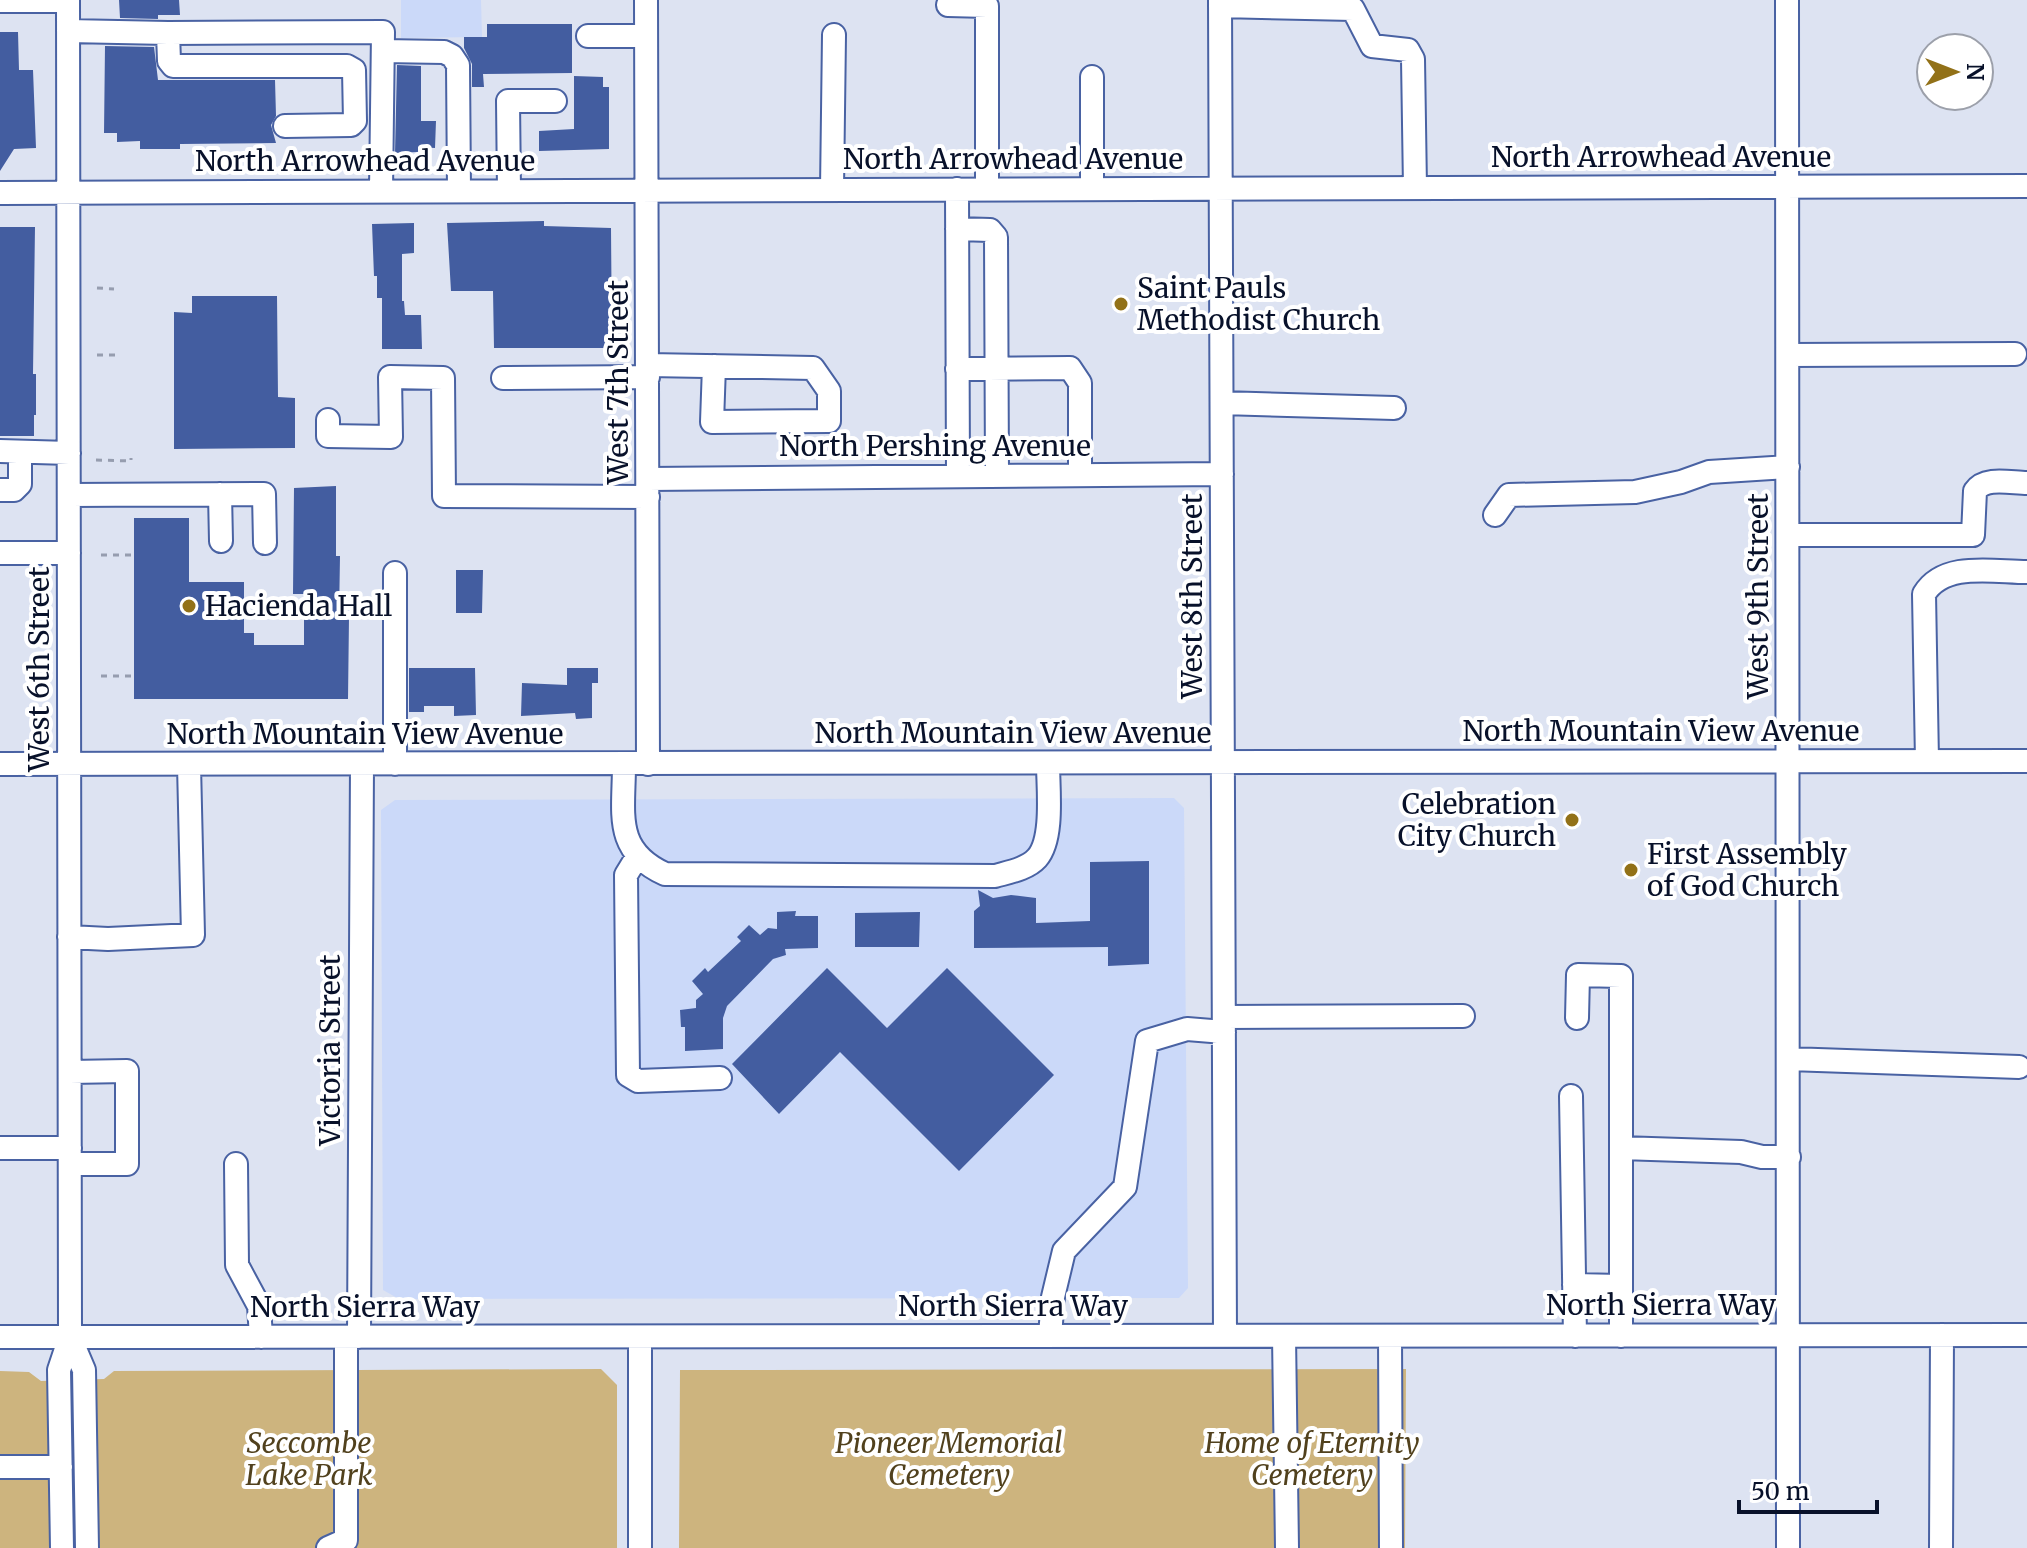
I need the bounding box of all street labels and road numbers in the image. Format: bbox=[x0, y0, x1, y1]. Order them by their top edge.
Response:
street label: North Arrowhead Avenue bbox=[1491, 139, 1831, 175]
street label: North Arrowhead Avenue bbox=[843, 141, 1183, 177]
street label: North Arrowhead Avenue bbox=[195, 143, 535, 179]
street label: West 7th Street bbox=[600, 280, 636, 485]
street label: North Pershing Avenue bbox=[779, 428, 1091, 464]
street label: West 8th Street bbox=[1174, 493, 1210, 700]
street label: West 9th Street bbox=[1740, 493, 1776, 700]
street label: West 6th Street bbox=[21, 566, 57, 773]
street label: North Mountain View Avenue bbox=[1463, 713, 1859, 749]
street label: North Mountain View Avenue bbox=[815, 715, 1211, 751]
street label: North Mountain View Avenue bbox=[167, 716, 563, 752]
street label: Victoria Street bbox=[312, 954, 348, 1147]
street label: North Sierra Way bbox=[1546, 1287, 1777, 1323]
street label: North Sierra Way bbox=[898, 1288, 1129, 1324]
street label: North Sierra Way bbox=[250, 1289, 481, 1325]

